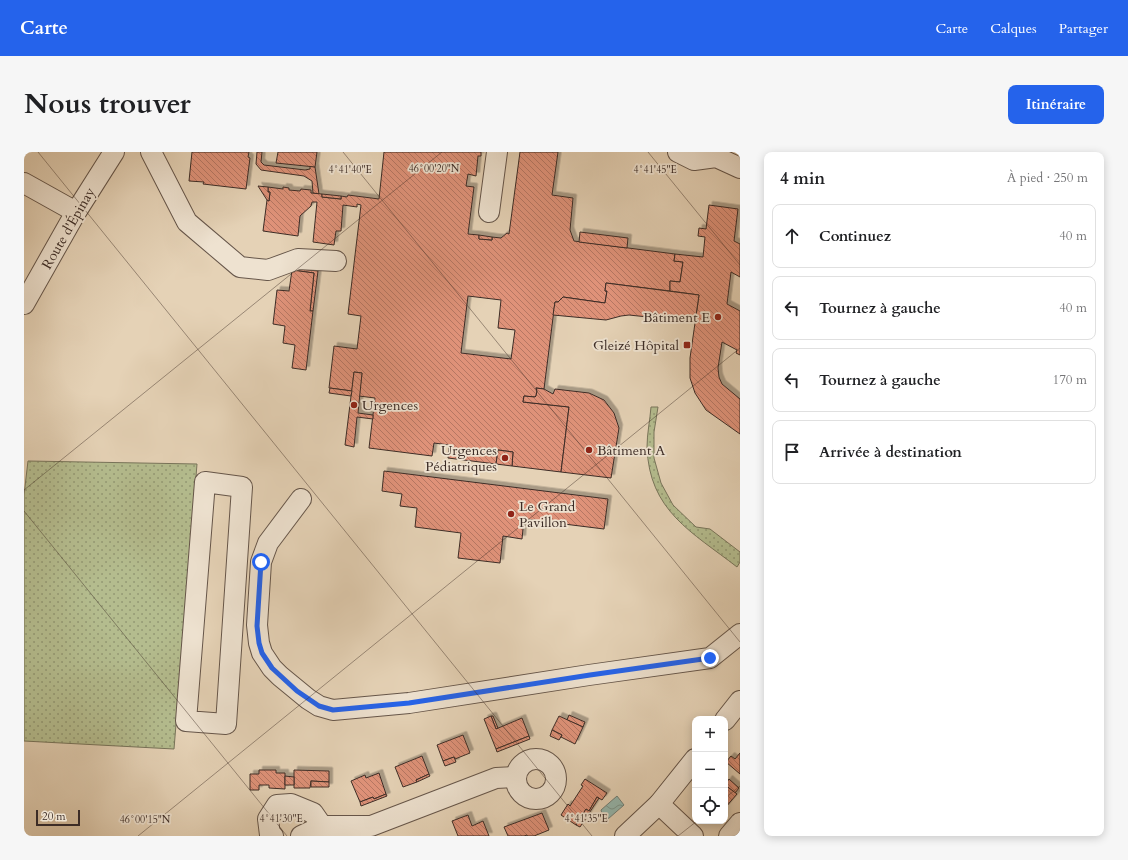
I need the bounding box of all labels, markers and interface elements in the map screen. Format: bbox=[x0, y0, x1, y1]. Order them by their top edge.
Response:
text: Carte bbox=[20, 15, 68, 41]
text: Carte bbox=[936, 19, 968, 38]
text: Calques bbox=[990, 19, 1037, 38]
text: Partager bbox=[1059, 19, 1108, 38]
text: Nous trouver bbox=[24, 85, 191, 123]
button: Itinéraire bbox=[1008, 85, 1104, 124]
text: 46°00'20"N bbox=[409, 162, 460, 176]
text: 4°41'40"E bbox=[328, 163, 372, 177]
text: 4°41'45"E bbox=[633, 163, 677, 177]
text: 4 min bbox=[780, 167, 825, 190]
text: À pied · 250 m bbox=[1007, 169, 1088, 187]
street label: Route d'Épinay bbox=[37, 183, 100, 273]
icon: ahead bbox=[781, 225, 803, 247]
text: Continuez bbox=[819, 226, 891, 246]
text: 40 m bbox=[1059, 227, 1087, 245]
icon: left bbox=[781, 297, 803, 319]
text: Tournez à gauche bbox=[819, 298, 941, 318]
text: 40 m bbox=[1059, 299, 1087, 317]
place label: Bâtiment E bbox=[643, 308, 710, 327]
marker: Bâtiment E bbox=[713, 312, 723, 322]
place label: Gleizé Hôpital bbox=[593, 336, 679, 355]
marker: Gleizé Hôpital bbox=[682, 340, 692, 350]
icon: left bbox=[781, 369, 803, 391]
text: Tournez à gauche bbox=[819, 370, 941, 390]
text: 170 m bbox=[1053, 371, 1087, 389]
place label: Urgences bbox=[362, 396, 418, 415]
marker: Urgences bbox=[349, 400, 359, 410]
place label: Urgences Pédiatriques bbox=[425, 441, 497, 476]
place label: Bâtiment A bbox=[597, 441, 665, 460]
icon: arrive bbox=[781, 441, 803, 463]
text: Arrivée à destination bbox=[819, 442, 962, 462]
marker: Bâtiment A bbox=[584, 445, 594, 455]
marker: Urgences Pédiatriques bbox=[500, 453, 510, 463]
place label: Le Grand Pavillon bbox=[519, 497, 576, 532]
marker: Le Grand Pavillon bbox=[506, 509, 516, 519]
route start bbox=[252, 553, 270, 571]
route end bbox=[701, 649, 719, 667]
map controls bbox=[692, 716, 728, 824]
button: + bbox=[692, 716, 728, 752]
button: − bbox=[692, 752, 728, 788]
button: locate bbox=[692, 788, 728, 824]
scale bar bbox=[36, 808, 80, 827]
text: 20 m bbox=[42, 809, 66, 824]
text: 4°41'30"E bbox=[259, 812, 303, 826]
text: 4°41'35"E bbox=[564, 812, 608, 826]
text: 46°00'15"N bbox=[120, 813, 171, 827]

